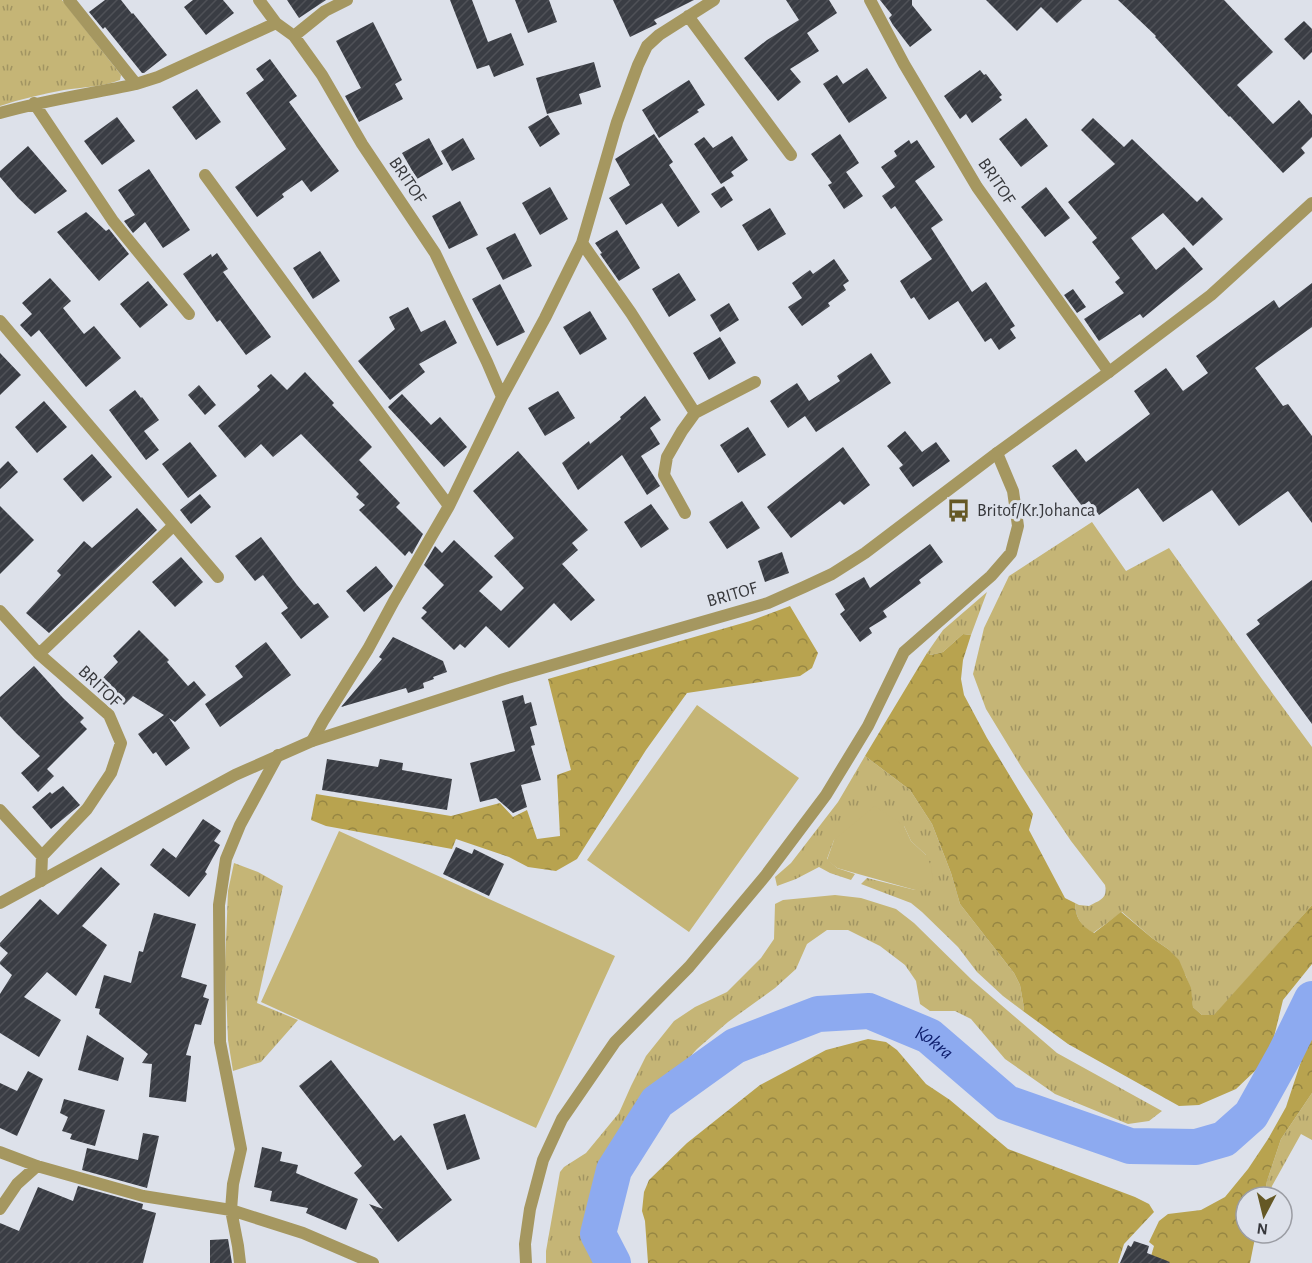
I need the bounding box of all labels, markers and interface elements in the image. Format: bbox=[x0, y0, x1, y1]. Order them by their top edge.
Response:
street label: BRITOF bbox=[385, 154, 429, 207]
street label: BRITOF bbox=[974, 155, 1018, 208]
bus stop icon: Britof/Kr.Johanca bbox=[946, 497, 972, 523]
place label: Britof/Kr.Johanca bbox=[977, 502, 1095, 520]
street label: BRITOF bbox=[705, 579, 760, 611]
street label: BRITOF bbox=[75, 662, 124, 711]
water label: Kokra bbox=[912, 1023, 957, 1063]
north arrow bbox=[1234, 1185, 1294, 1245]
text: N bbox=[1256, 1220, 1269, 1238]

